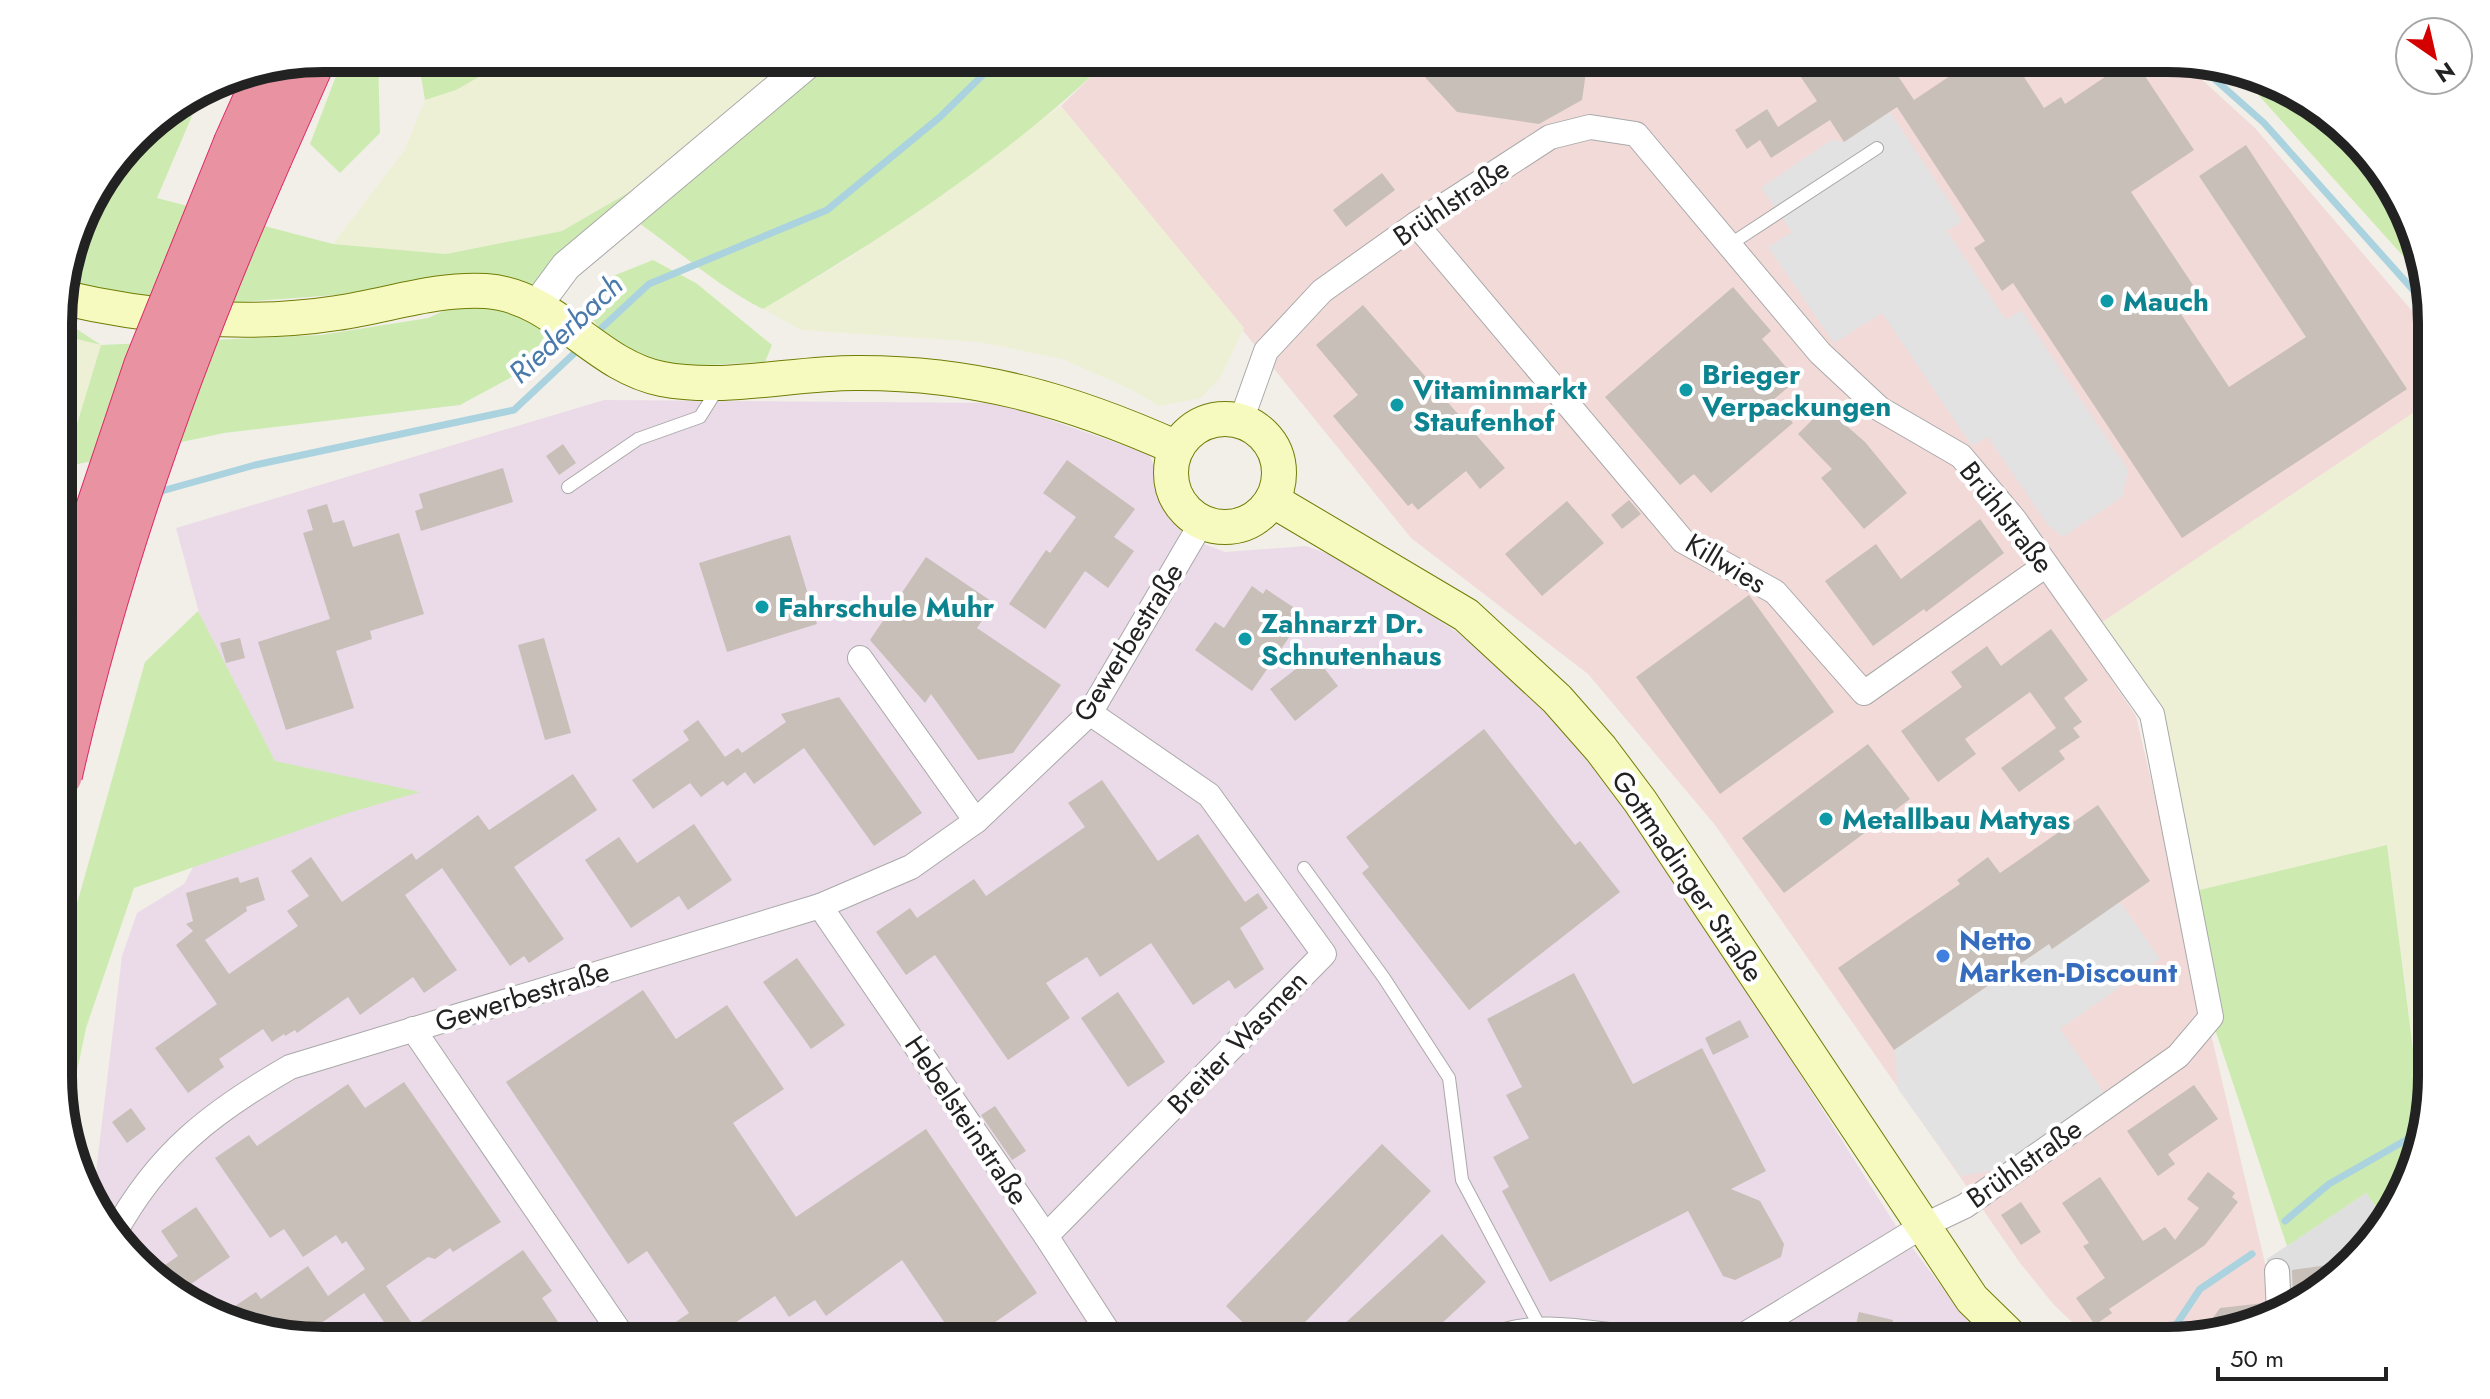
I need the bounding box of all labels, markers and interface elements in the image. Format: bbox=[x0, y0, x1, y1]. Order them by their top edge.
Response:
north arrow bbox=[2394, 16, 2474, 96]
text: N bbox=[2429, 54, 2461, 91]
street label: Brühlstraße bbox=[1385, 148, 1518, 256]
water label: Riederbach bbox=[499, 264, 633, 393]
place label: Mauch bbox=[2123, 281, 2209, 322]
marker: Mauch bbox=[2098, 292, 2116, 310]
place label: Brieger Verpackungen bbox=[1701, 354, 1891, 427]
place label: Vitaminmarkt Staufenhof bbox=[1412, 369, 1587, 442]
marker: Brieger Verpackungen bbox=[1677, 381, 1695, 399]
marker: Vitaminmarkt Staufenhof bbox=[1388, 396, 1406, 414]
street label: Brühlstraße bbox=[1950, 453, 2064, 582]
street label: Killwies bbox=[1677, 523, 1774, 604]
street label: Gewerbestraße bbox=[1063, 555, 1194, 729]
place label: Fahrschule Muhr bbox=[778, 587, 995, 628]
marker: Fahrschule Muhr bbox=[753, 598, 771, 616]
place label: Zahnarzt Dr. Schnutenhaus bbox=[1261, 603, 1442, 676]
marker: Zahnarzt Dr. Schnutenhaus bbox=[1236, 630, 1254, 648]
street label: Gottmadinger Straße bbox=[1601, 762, 1774, 990]
place label: Metallbau Matyas bbox=[1842, 799, 2071, 840]
marker: Metallbau Matyas bbox=[1817, 810, 1835, 828]
place label: Netto Marken-Discount bbox=[1959, 920, 2177, 993]
marker: Netto Marken-Discount bbox=[1934, 947, 1952, 965]
street label: Gewerbestraße bbox=[430, 951, 614, 1042]
street label: Breiter Wasmen bbox=[1158, 961, 1317, 1124]
street label: Hebelsteinstraße bbox=[895, 1027, 1039, 1213]
street label: Brühlstraße bbox=[1958, 1109, 2090, 1218]
scale bar bbox=[2218, 1331, 2386, 1381]
text: 50 m bbox=[2230, 1341, 2284, 1376]

